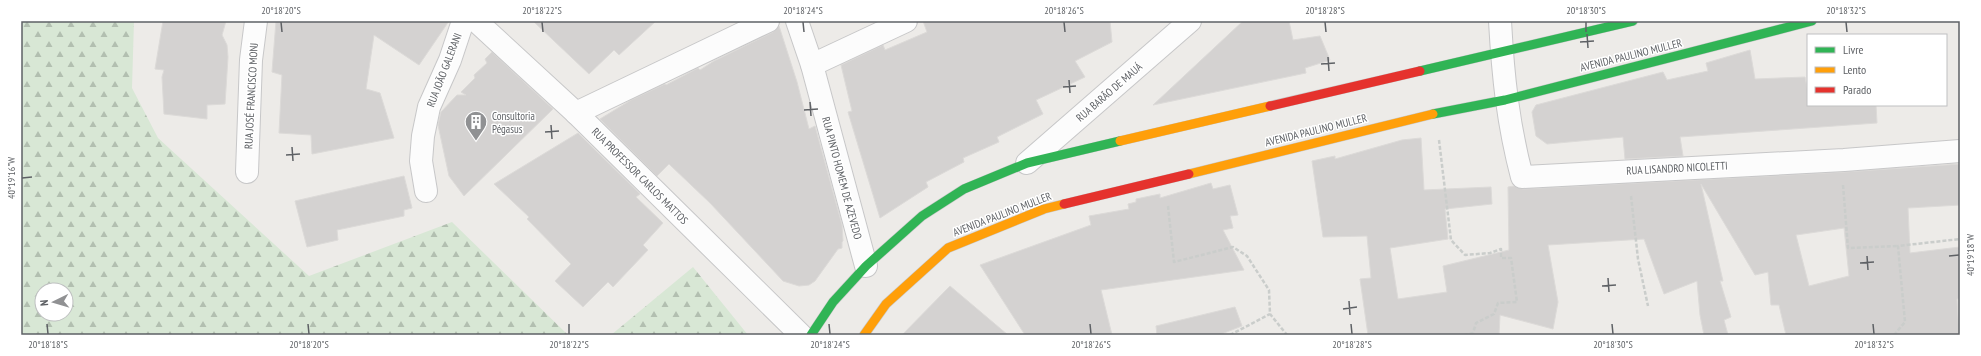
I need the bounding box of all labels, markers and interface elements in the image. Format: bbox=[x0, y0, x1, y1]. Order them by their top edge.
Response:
text: 20°18'20"S bbox=[261, 4, 301, 17]
text: 20°18'22"S bbox=[522, 4, 562, 17]
text: 20°18'24"S bbox=[783, 4, 823, 17]
text: 20°18'26"S bbox=[1044, 4, 1084, 17]
text: 20°18'28"S bbox=[1305, 4, 1345, 17]
text: 20°18'30"S bbox=[1566, 4, 1606, 17]
text: 20°18'32"S bbox=[1826, 4, 1866, 17]
street label: RUA JOÃO GALERANI bbox=[423, 31, 465, 109]
legend bbox=[1807, 34, 1947, 106]
street label: AVENIDA PAULINO MULLER bbox=[1579, 36, 1683, 74]
street label: RUA JOSÉ FRANCISCO MONJ bbox=[241, 42, 261, 150]
text: Livre bbox=[1843, 42, 1864, 57]
street label: RUA BARÃO DE MAUÁ bbox=[1073, 59, 1145, 124]
text: Lento bbox=[1843, 62, 1866, 77]
text: Parado bbox=[1843, 82, 1871, 97]
building icon: Consultoria Pégasus bbox=[463, 109, 489, 142]
place label: Consultoria Pégasus bbox=[492, 109, 535, 136]
street label: AVENIDA PAULINO MULLER bbox=[1264, 111, 1368, 149]
street label: RUA PINTO HOMEM DE AZEVEDO bbox=[819, 115, 865, 241]
street label: RUA PROFESSOR CARLOS MATTOS bbox=[589, 125, 691, 227]
text: 40°19'16"W bbox=[5, 157, 18, 199]
street label: RUA LISANDRO NICOLETTI bbox=[1626, 158, 1728, 178]
street label: AVENIDA PAULINO MULLER bbox=[951, 189, 1053, 239]
text: 40°19'18"W bbox=[1964, 234, 1977, 276]
north arrow bbox=[34, 282, 74, 322]
text: N bbox=[37, 299, 51, 306]
text: 20°18'18"S bbox=[28, 338, 68, 351]
text: 20°18'20"S bbox=[289, 338, 329, 351]
text: 20°18'22"S bbox=[549, 338, 589, 351]
text: 20°18'24"S bbox=[810, 338, 850, 351]
text: 20°18'26"S bbox=[1071, 338, 1111, 351]
text: 20°18'28"S bbox=[1332, 338, 1372, 351]
text: 20°18'30"S bbox=[1593, 338, 1633, 351]
text: 20°18'32"S bbox=[1854, 338, 1894, 351]

